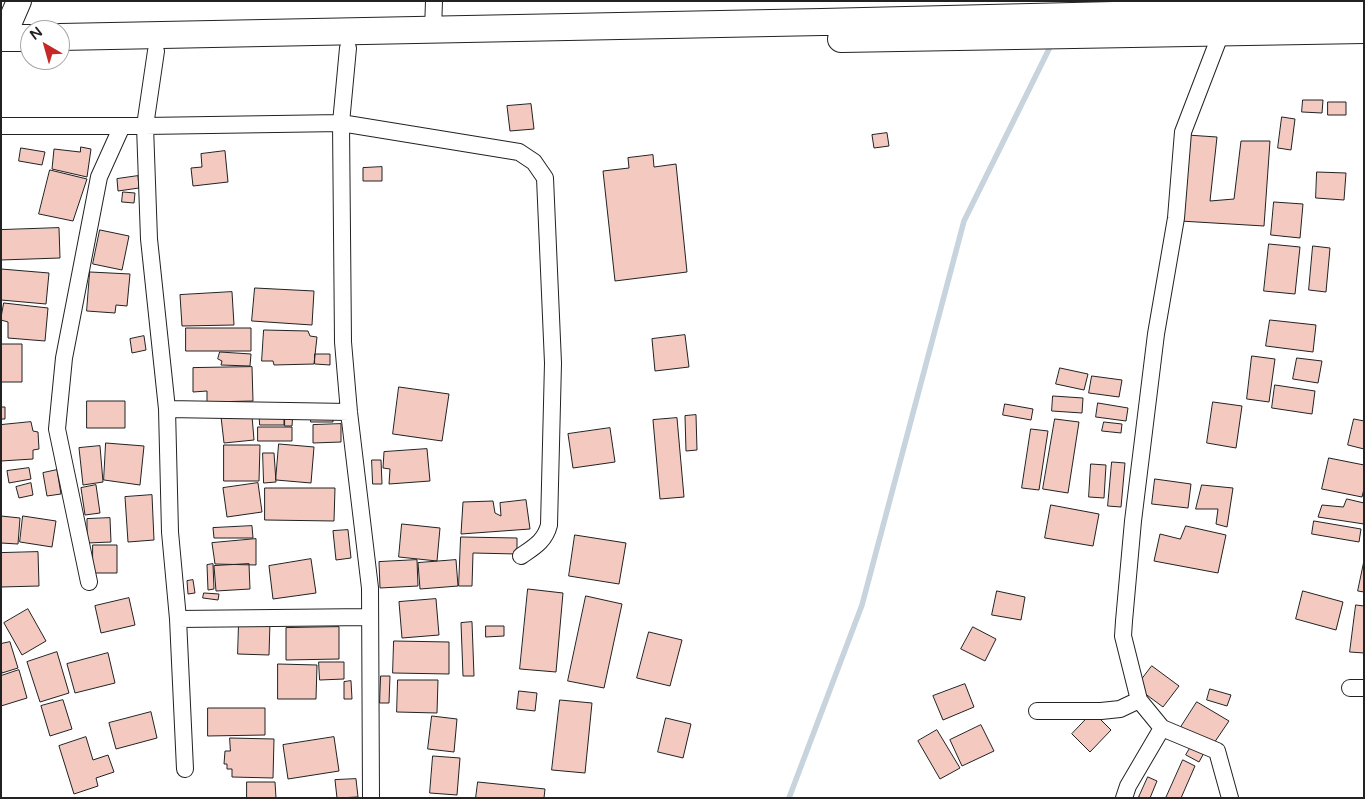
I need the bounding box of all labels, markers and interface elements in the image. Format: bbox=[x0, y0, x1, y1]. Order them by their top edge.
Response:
north arrow bbox=[20, 20, 70, 70]
text: N bbox=[26, 23, 46, 44]

